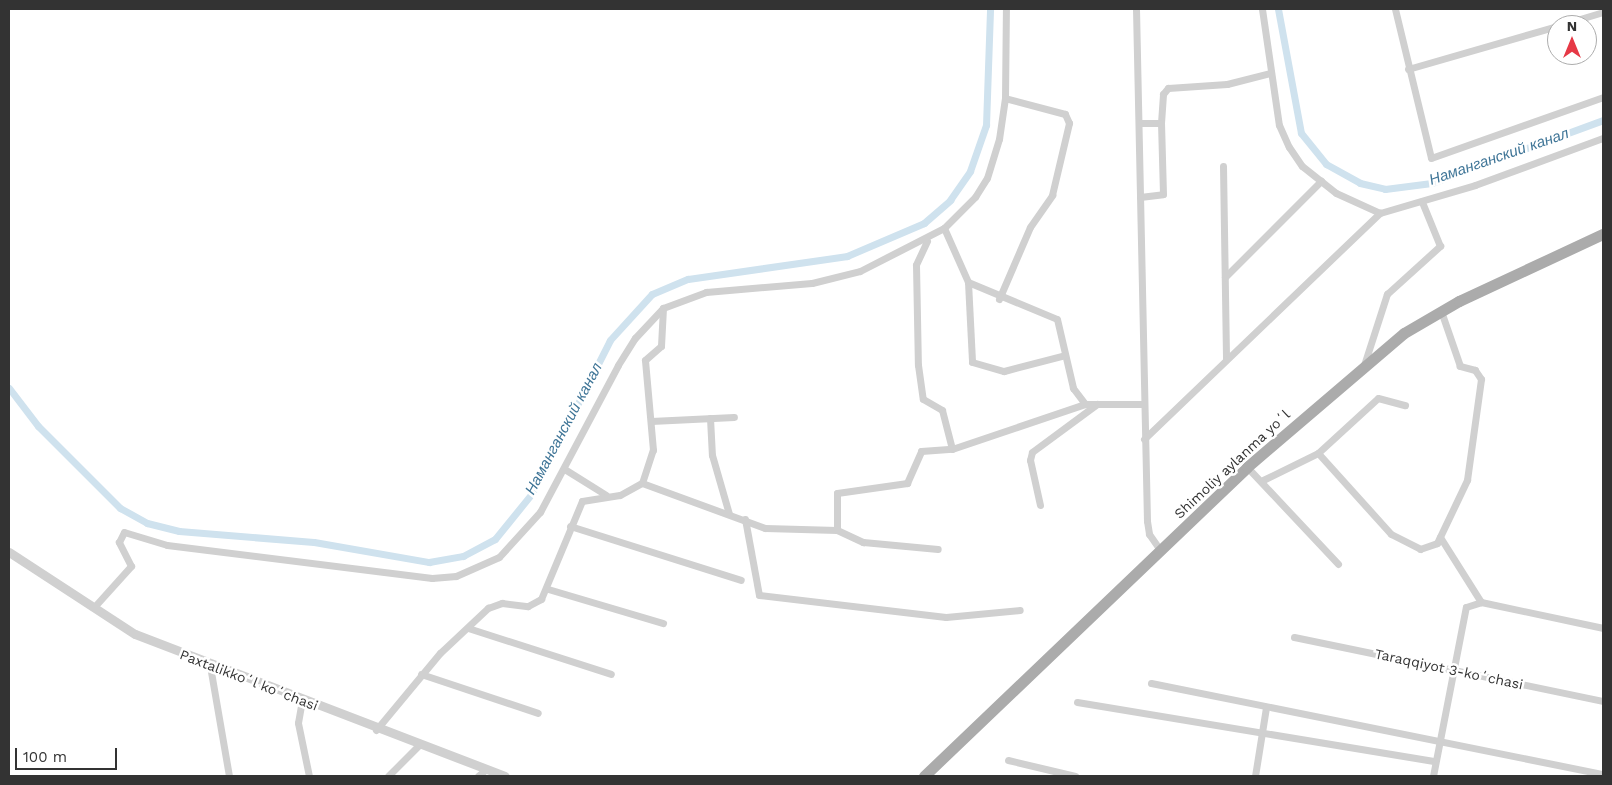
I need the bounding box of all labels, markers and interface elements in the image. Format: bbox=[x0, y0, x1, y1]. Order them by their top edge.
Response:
north arrow bbox=[1547, 15, 1597, 65]
text: N bbox=[1567, 18, 1577, 34]
water label: Наманганский канал bbox=[1427, 125, 1571, 189]
water label: Наманганский канал bbox=[522, 360, 606, 498]
street label: Shimoliy aylanma yoʻl bbox=[1170, 406, 1294, 522]
street label: Taraqqiyot 3-koʻchasi bbox=[1373, 645, 1525, 693]
street label: Paxtalikkoʻl koʻchasi bbox=[177, 646, 321, 714]
scale bar bbox=[18, 738, 120, 770]
text: 100 m bbox=[23, 748, 67, 766]

